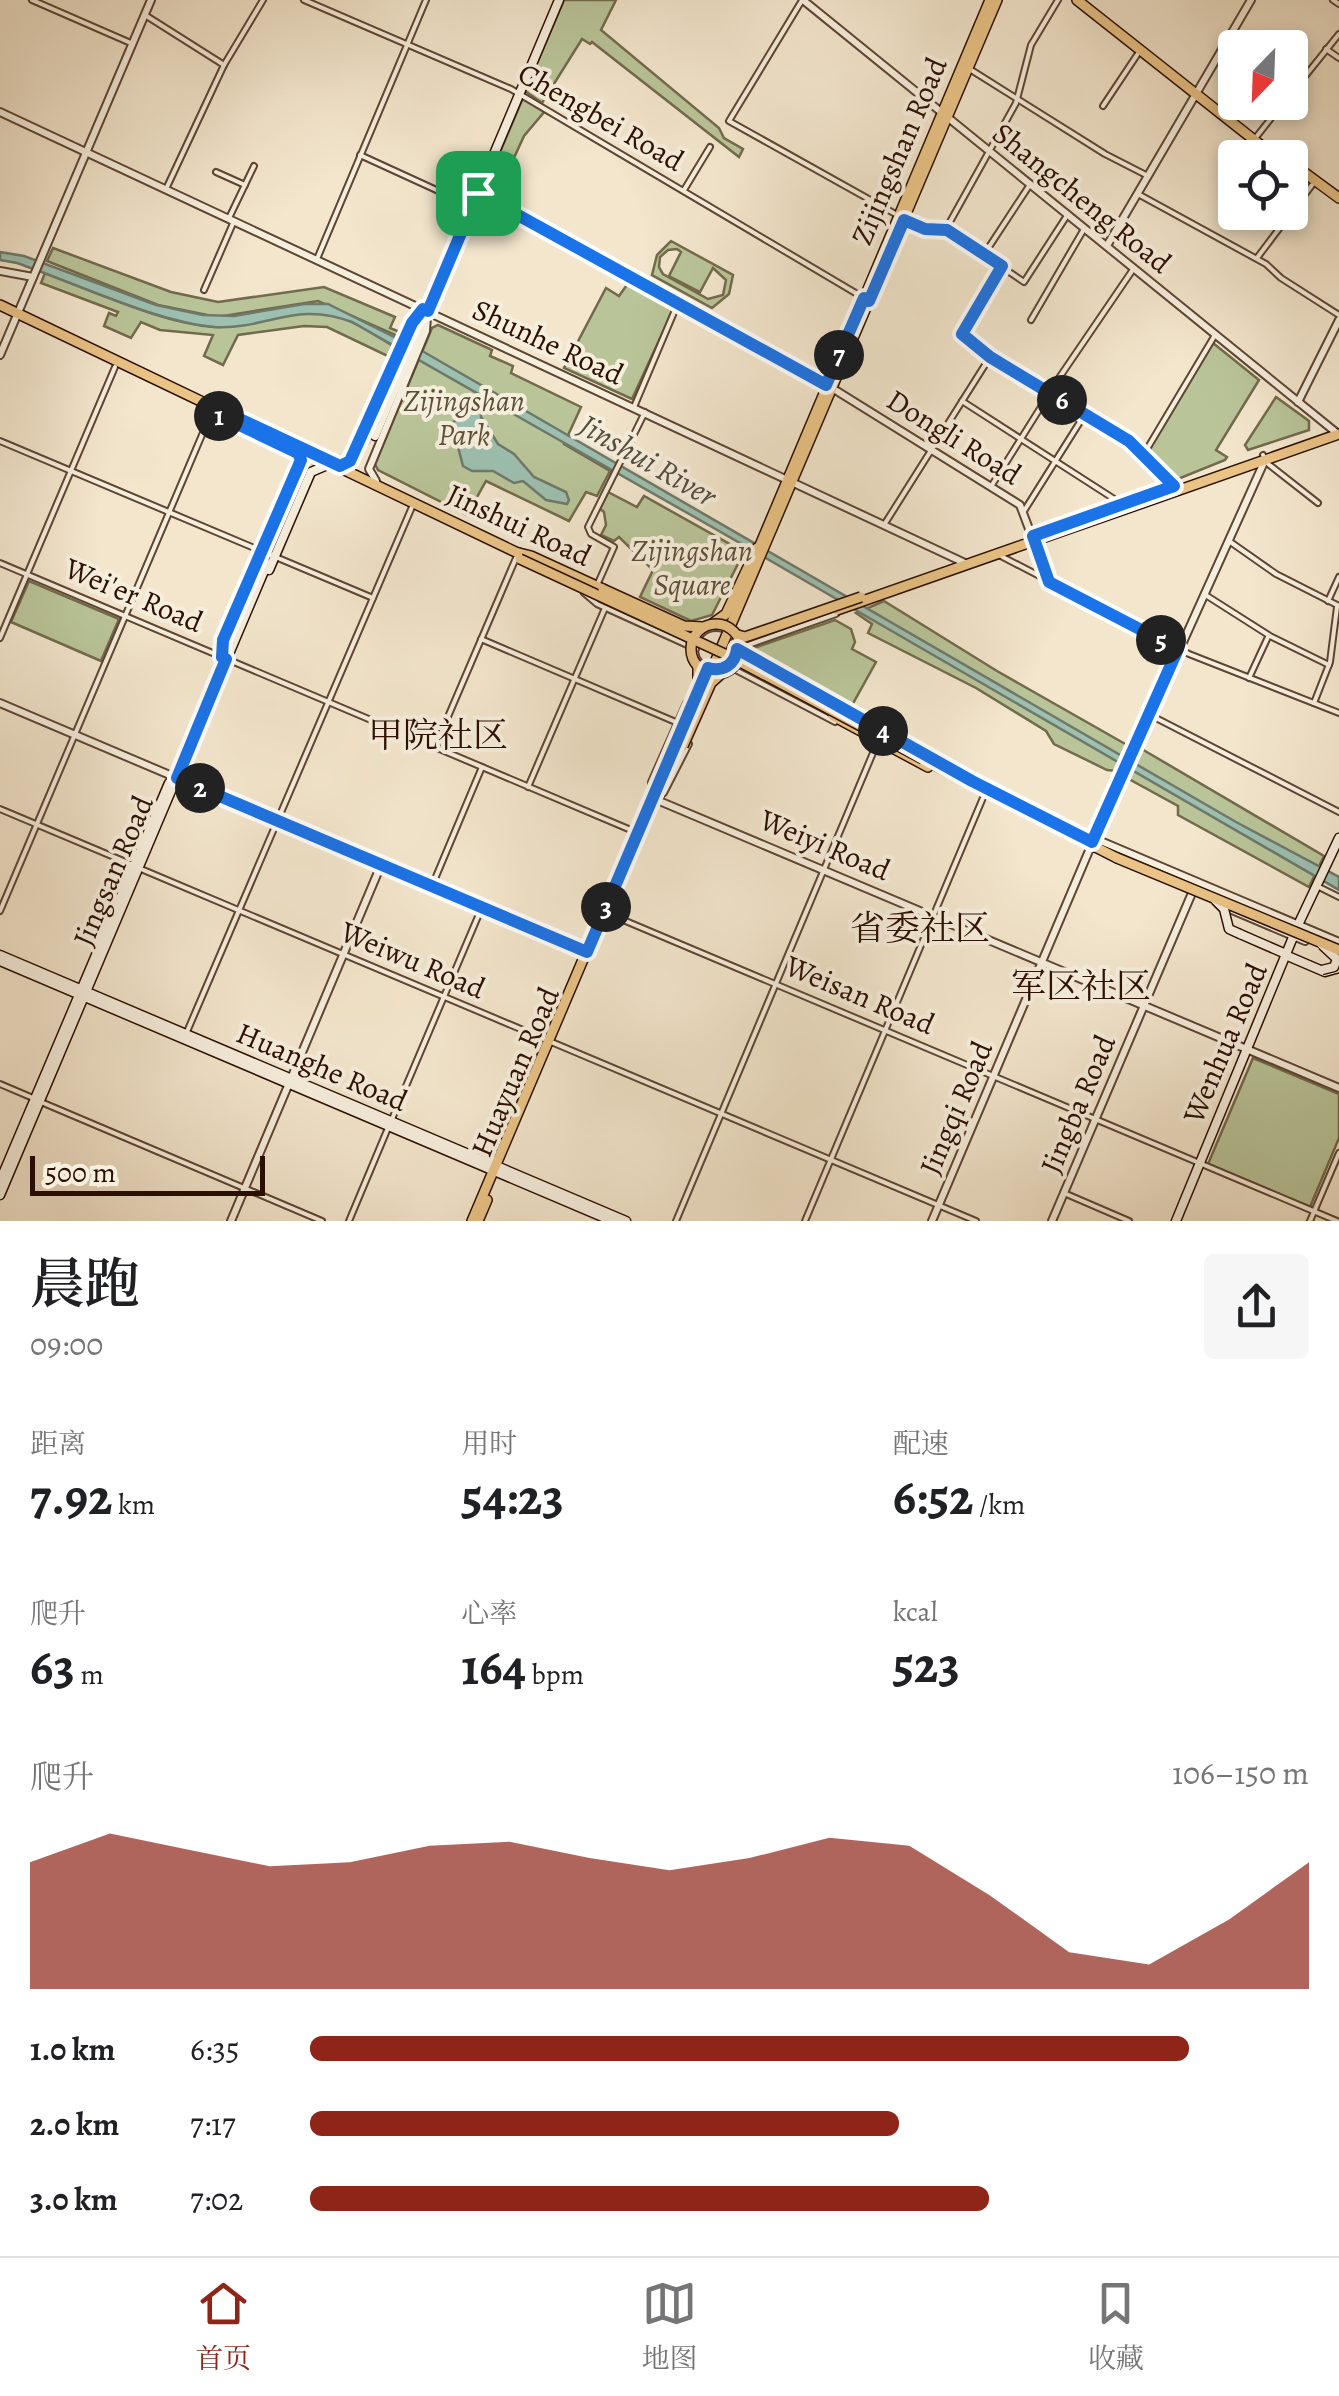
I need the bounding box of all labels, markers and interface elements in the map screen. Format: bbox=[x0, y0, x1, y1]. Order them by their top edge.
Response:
north arrow bbox=[1218, 30, 1308, 120]
map controls bbox=[1218, 30, 1308, 230]
street label: Zijingshan Road bbox=[842, 50, 957, 251]
street label: Chengbei Road bbox=[511, 53, 692, 181]
street label: Shangcheng Road bbox=[984, 114, 1180, 283]
button: locate bbox=[1218, 140, 1308, 230]
pin bbox=[436, 151, 521, 236]
icon: arrive bbox=[451, 166, 506, 221]
street label: Shunhe Road bbox=[466, 290, 631, 395]
pin: 7 bbox=[814, 330, 864, 380]
text: 7 bbox=[833, 336, 845, 374]
pin: 6 bbox=[1037, 375, 1087, 425]
street label: Dongli Road bbox=[879, 380, 1030, 495]
park label: Zijingshan Park bbox=[403, 381, 525, 455]
text: 6 bbox=[1055, 381, 1069, 419]
pin: 1 bbox=[194, 391, 244, 441]
text: 1 bbox=[214, 397, 224, 435]
water label: Jinshui River bbox=[570, 402, 726, 518]
street label: Jinshui Road bbox=[440, 474, 599, 576]
park label: Zijingshan Square bbox=[631, 531, 753, 605]
street label: Wei'er Road bbox=[58, 548, 210, 642]
pin: 5 bbox=[1136, 615, 1186, 665]
text: 5 bbox=[1155, 621, 1167, 659]
pin: 4 bbox=[858, 706, 908, 756]
district label: 甲院社区 bbox=[368, 711, 508, 759]
text: 4 bbox=[876, 712, 890, 750]
pin: 2 bbox=[175, 763, 225, 813]
text: 2 bbox=[193, 769, 207, 807]
street label: Jingsan Road bbox=[63, 789, 163, 952]
street label: Weiyi Road bbox=[753, 799, 897, 891]
pin: 3 bbox=[581, 882, 631, 932]
text: 3 bbox=[600, 888, 612, 926]
district label: 省委社区 bbox=[850, 904, 990, 952]
street label: Weiwu Road bbox=[334, 911, 492, 1009]
street label: Weisan Road bbox=[778, 945, 942, 1045]
street label: Wenhua Road bbox=[1173, 956, 1277, 1130]
district label: 军区社区 bbox=[1011, 962, 1151, 1010]
street label: Huayuan Road bbox=[461, 980, 569, 1163]
street label: Huanghe Road bbox=[230, 1013, 414, 1121]
street label: Jingba Road bbox=[1031, 1028, 1125, 1179]
street label: Jingqi Road bbox=[910, 1034, 1002, 1181]
scale bar bbox=[30, 1151, 265, 1196]
text: 500 m bbox=[45, 1154, 116, 1192]
text: 晨跑 bbox=[30, 1247, 140, 1322]
button: share bbox=[1204, 1254, 1309, 1359]
text: 09:00 bbox=[30, 1322, 103, 1366]
text: 距离 bbox=[30, 1425, 86, 1463]
text: 用时 bbox=[461, 1425, 517, 1463]
text: 配速 bbox=[893, 1425, 949, 1463]
text: 7.92 bbox=[30, 1463, 112, 1531]
text: 54:23 bbox=[461, 1463, 564, 1531]
text: 6:52 bbox=[893, 1463, 973, 1531]
text: km bbox=[112, 1486, 155, 1524]
text: /km bbox=[973, 1486, 1025, 1524]
text: kcal bbox=[893, 1593, 938, 1631]
text: 爬升 bbox=[30, 1595, 86, 1633]
text: 心率 bbox=[461, 1595, 517, 1633]
text: 523 bbox=[893, 1631, 960, 1699]
text: 63 bbox=[30, 1633, 75, 1701]
text: 164 bbox=[461, 1633, 526, 1701]
text: m bbox=[75, 1656, 104, 1694]
text: bpm bbox=[526, 1656, 584, 1694]
text: 106–150 m bbox=[1172, 1751, 1309, 1795]
text: 爬升 bbox=[30, 1755, 94, 1799]
text: 1.0 km bbox=[30, 2027, 115, 2071]
text: 6:35 bbox=[190, 2027, 239, 2071]
text: 2.0 km bbox=[30, 2102, 119, 2146]
text: 7:17 bbox=[190, 2102, 235, 2146]
text: 3.0 km bbox=[30, 2177, 118, 2221]
text: 7:02 bbox=[190, 2177, 243, 2221]
tab: 首页 bbox=[195, 2276, 251, 2378]
tab: 地图 bbox=[641, 2276, 698, 2378]
tab: 收藏 bbox=[1088, 2276, 1144, 2378]

